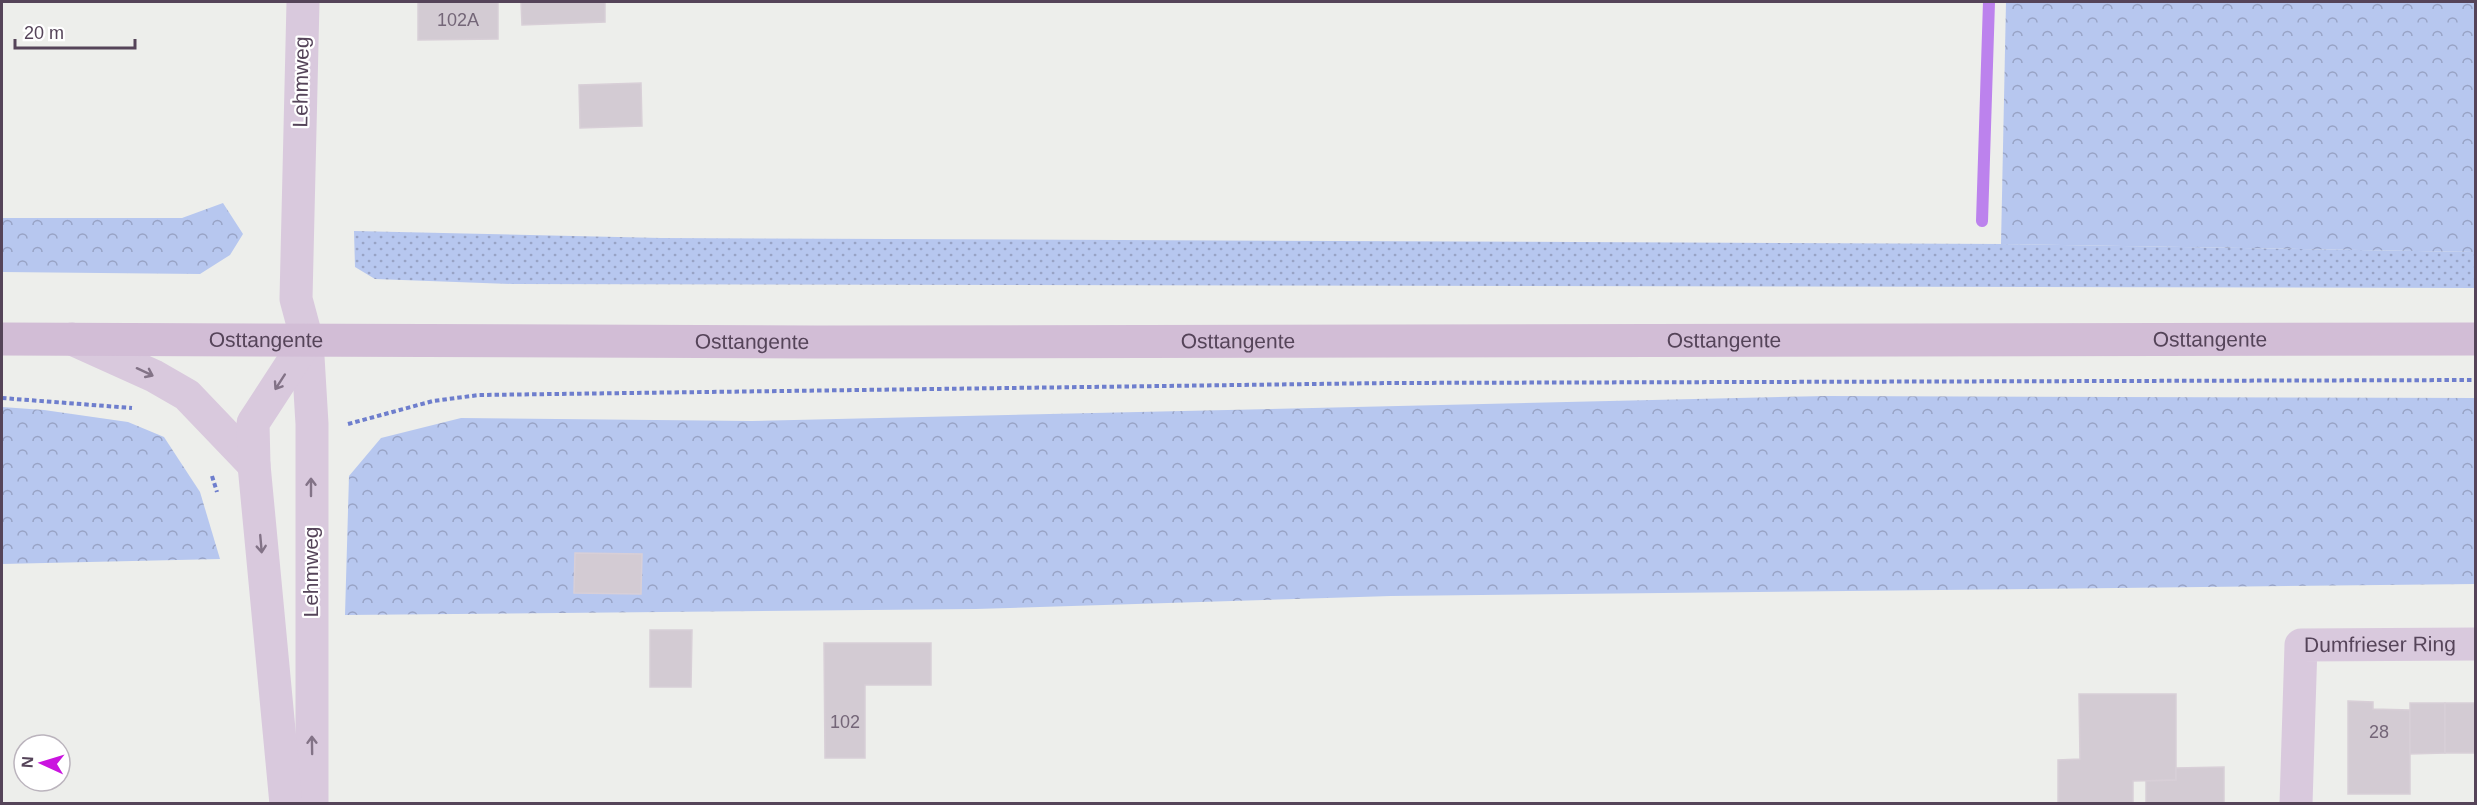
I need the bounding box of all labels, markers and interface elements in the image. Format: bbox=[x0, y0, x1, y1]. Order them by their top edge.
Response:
house number: 102A bbox=[437, 10, 479, 30]
scale bar bbox=[15, 12, 135, 50]
text: 20 m bbox=[24, 23, 64, 43]
street label: Lehmweg bbox=[288, 36, 313, 128]
street label: Osttangente bbox=[2153, 327, 2267, 351]
street label: Osttangente bbox=[209, 328, 323, 351]
street label: Osttangente bbox=[1667, 328, 1781, 351]
street label: Osttangente bbox=[1181, 329, 1295, 352]
street label: Osttangente bbox=[695, 330, 809, 353]
one-way arrow bbox=[135, 367, 153, 378]
one-way arrow bbox=[273, 373, 286, 390]
one-way arrow bbox=[305, 478, 317, 498]
street label: Lehmweg bbox=[299, 526, 322, 618]
one-way arrow bbox=[256, 533, 267, 553]
street label: Dumfrieser Ring bbox=[2304, 632, 2456, 656]
house number: 102 bbox=[830, 712, 860, 732]
house number: 28 bbox=[2369, 722, 2389, 742]
north arrow bbox=[12, 733, 72, 793]
one-way arrow bbox=[306, 736, 318, 756]
text: N bbox=[19, 756, 36, 768]

